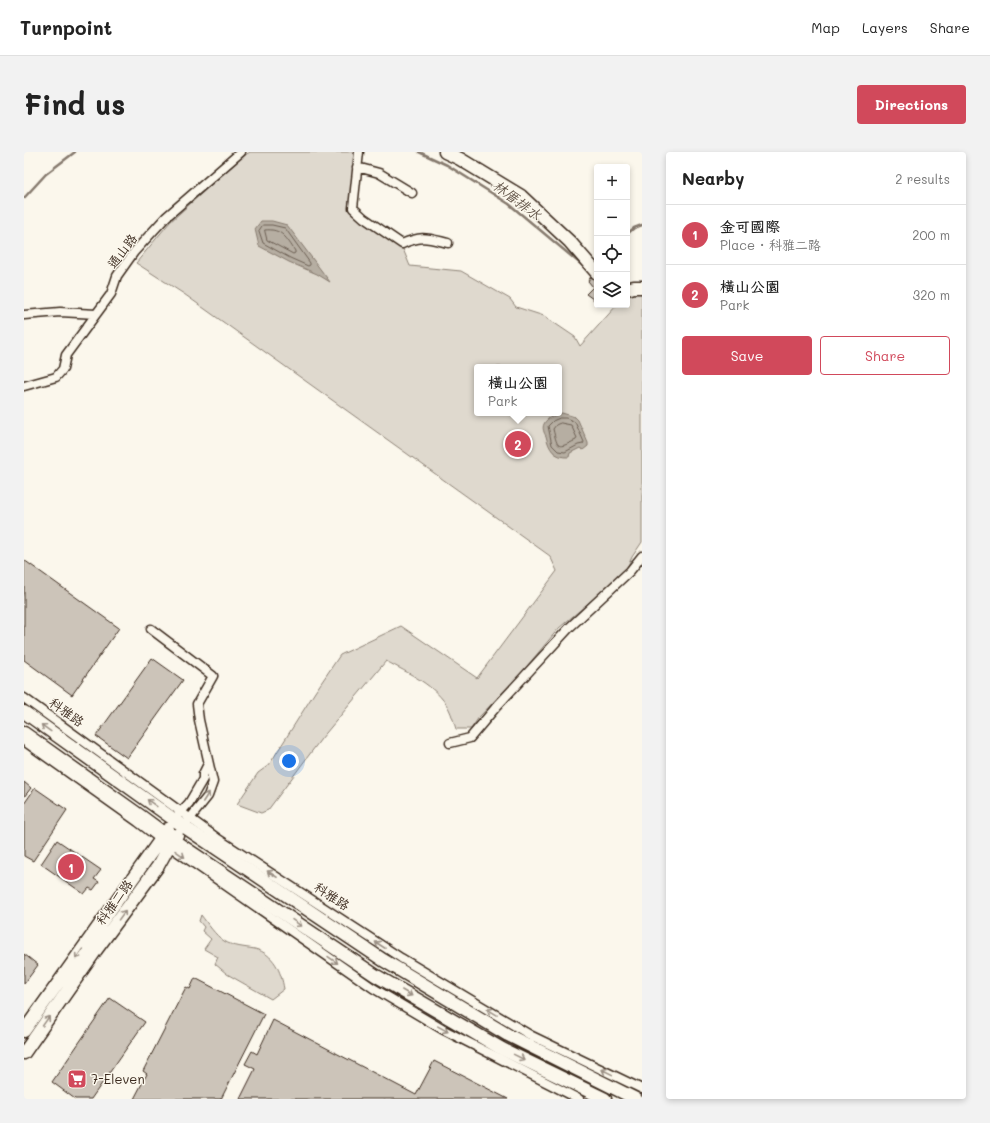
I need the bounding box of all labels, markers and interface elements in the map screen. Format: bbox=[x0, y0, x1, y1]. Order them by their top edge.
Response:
text: Turnpoint bbox=[20, 15, 112, 40]
text: Map bbox=[811, 18, 840, 37]
text: Layers bbox=[862, 18, 908, 37]
text: Share bbox=[930, 18, 970, 37]
button: Directions bbox=[857, 85, 966, 124]
text: Find us bbox=[24, 86, 125, 122]
map controls bbox=[594, 164, 630, 308]
button: + bbox=[594, 164, 630, 200]
text: Nearby bbox=[682, 167, 744, 189]
text: 2 results bbox=[895, 170, 950, 187]
water label: 林厝排水 bbox=[489, 175, 546, 225]
button: − bbox=[594, 200, 630, 236]
text: 金可國際 bbox=[720, 216, 780, 236]
text: 1 bbox=[692, 226, 698, 243]
text: 200 m bbox=[912, 226, 950, 243]
street label: 通山路 bbox=[103, 230, 140, 271]
button: locate bbox=[594, 236, 630, 272]
text: Place · 科雅二路 bbox=[720, 236, 821, 253]
button: layers bbox=[594, 272, 630, 308]
text: 橫山公園 bbox=[720, 276, 780, 296]
text: 2 bbox=[691, 286, 699, 303]
text: 320 m bbox=[913, 286, 950, 303]
text: Park bbox=[720, 296, 749, 313]
button: Save bbox=[682, 336, 812, 375]
button: Share bbox=[820, 336, 950, 375]
popup bbox=[474, 364, 562, 416]
text: 橫山公園 bbox=[488, 372, 548, 392]
text: Park bbox=[488, 392, 517, 409]
pin: 2 bbox=[505, 429, 531, 459]
street label: 科雅路 bbox=[47, 693, 88, 730]
one-way arrow bbox=[40, 724, 51, 732]
your location bbox=[279, 751, 299, 771]
one-way arrow bbox=[201, 792, 210, 803]
one-way arrow bbox=[146, 799, 157, 808]
one-way arrow bbox=[175, 850, 186, 858]
pin: 1 bbox=[58, 852, 84, 882]
one-way arrow bbox=[267, 870, 278, 878]
street label: 科雅二路 bbox=[91, 876, 136, 928]
street label: 科雅路 bbox=[311, 878, 353, 913]
one-way arrow bbox=[118, 909, 126, 920]
one-way arrow bbox=[291, 919, 302, 927]
one-way arrow bbox=[375, 941, 386, 949]
one-way arrow bbox=[75, 949, 83, 960]
one-way arrow bbox=[327, 956, 338, 964]
one-way arrow bbox=[400, 990, 412, 998]
one-way arrow bbox=[486, 1008, 498, 1016]
one-way arrow bbox=[42, 1015, 50, 1026]
one-way arrow bbox=[437, 1026, 449, 1034]
one-way arrow bbox=[513, 1054, 525, 1061]
supermarket icon: 7-Eleven bbox=[66, 1068, 88, 1090]
one-way arrow bbox=[601, 1068, 613, 1075]
place label: 7-Eleven bbox=[91, 1070, 145, 1087]

